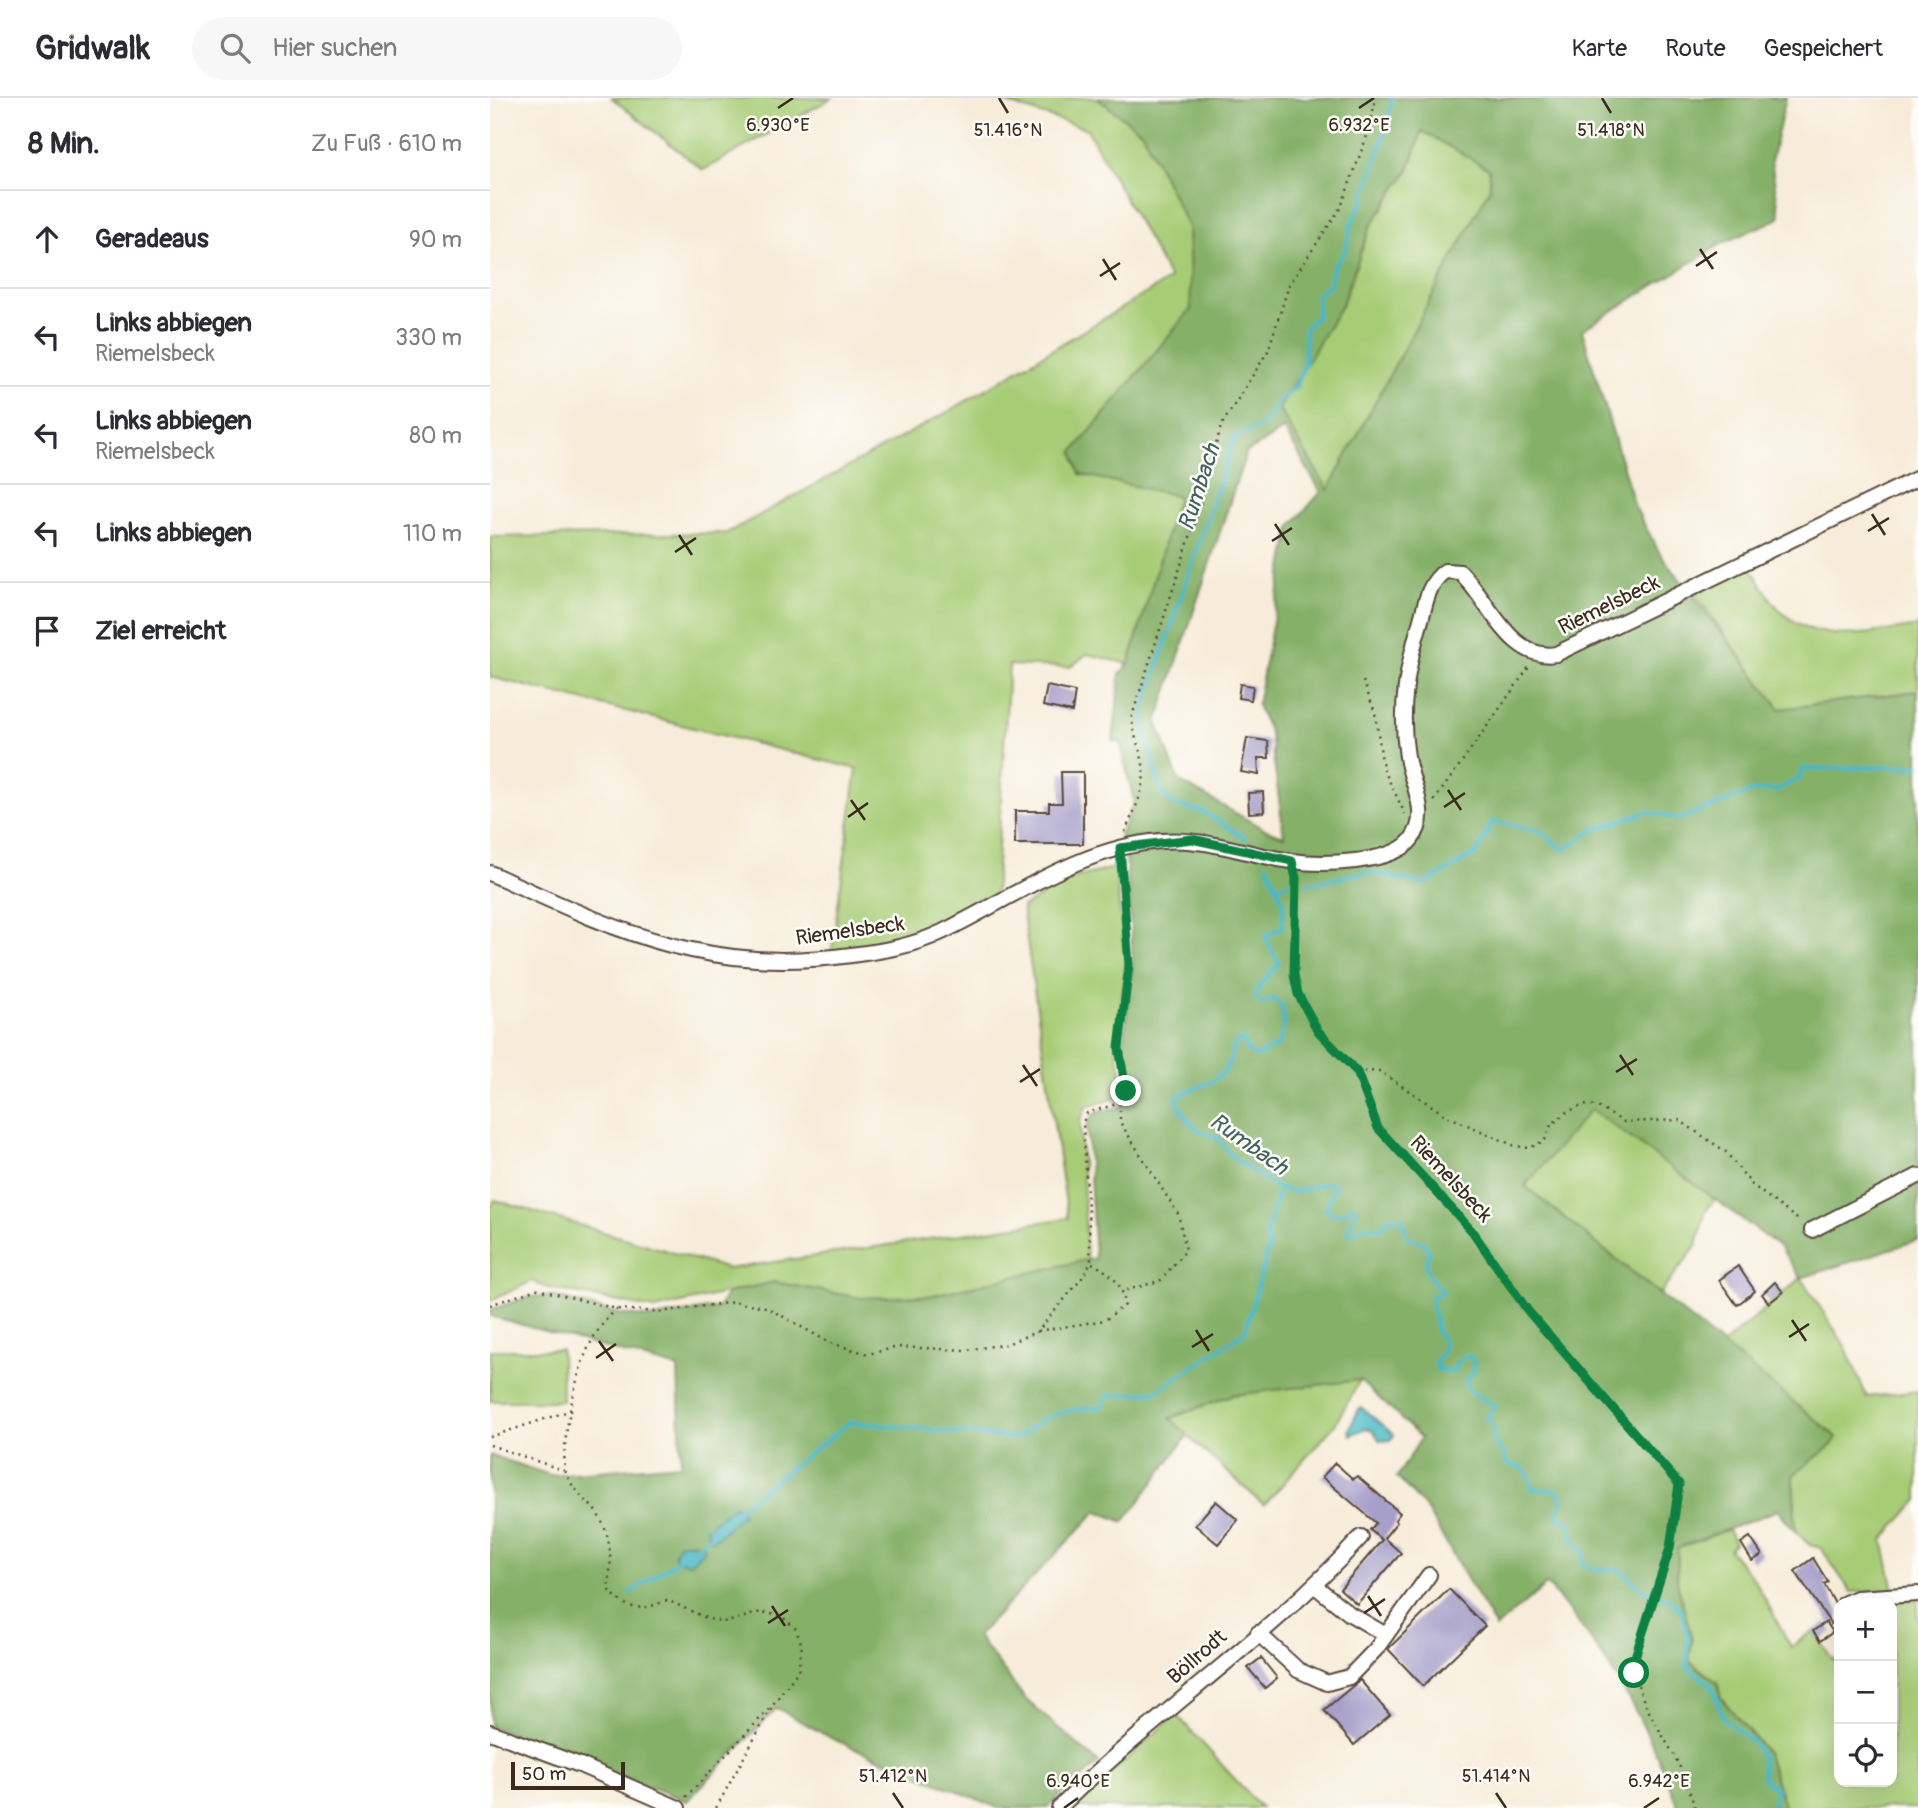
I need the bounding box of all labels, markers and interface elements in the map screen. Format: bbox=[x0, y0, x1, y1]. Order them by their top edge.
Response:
search box bbox=[192, 17, 682, 80]
text: Gridwalk bbox=[35, 28, 150, 69]
icon: search bbox=[216, 29, 254, 67]
text: Hier suchen bbox=[272, 32, 397, 64]
text: Karte bbox=[1571, 34, 1627, 63]
text: Route bbox=[1665, 34, 1726, 63]
text: Gespeichert bbox=[1764, 34, 1883, 63]
text: 6.930°E bbox=[746, 114, 810, 137]
text: 6.932°E bbox=[1328, 114, 1390, 137]
text: 51.416°N bbox=[974, 119, 1042, 142]
text: 51.418°N bbox=[1577, 119, 1645, 142]
text: 8 Min. bbox=[28, 125, 100, 162]
text: Zu Fuß · 610 m bbox=[311, 129, 462, 158]
icon: ahead bbox=[28, 220, 66, 258]
text: Geradeaus bbox=[95, 223, 209, 255]
text: 90 m bbox=[409, 225, 462, 254]
text: Links abbiegen bbox=[95, 307, 252, 339]
icon: left bbox=[28, 318, 66, 356]
text: 330 m bbox=[395, 323, 462, 352]
text: Riemelsbeck bbox=[95, 339, 215, 368]
text: Links abbiegen bbox=[95, 405, 252, 437]
icon: left bbox=[28, 416, 66, 454]
text: 80 m bbox=[409, 421, 462, 450]
text: Riemelsbeck bbox=[95, 437, 215, 466]
water label: Rumbach bbox=[1171, 439, 1227, 534]
icon: left bbox=[28, 514, 66, 552]
text: Links abbiegen bbox=[95, 517, 252, 549]
text: 110 m bbox=[403, 519, 462, 548]
street label: Riemelsbeck bbox=[1554, 569, 1664, 641]
icon: arrive bbox=[28, 612, 66, 650]
text: Ziel erreicht bbox=[95, 615, 226, 647]
street label: Riemelsbeck bbox=[794, 910, 906, 952]
route end bbox=[1110, 1075, 1141, 1106]
water label: Rumbach bbox=[1204, 1107, 1295, 1182]
street label: Riemelsbeck bbox=[1404, 1130, 1498, 1228]
map controls bbox=[1834, 1598, 1897, 1787]
button: + bbox=[1834, 1598, 1897, 1661]
street label: Böllrodt bbox=[1162, 1623, 1233, 1690]
route start bbox=[1618, 1657, 1649, 1688]
button: − bbox=[1834, 1661, 1897, 1724]
button: locate bbox=[1834, 1724, 1897, 1787]
scale bar bbox=[511, 1759, 625, 1791]
text: 50 m bbox=[522, 1762, 566, 1786]
text: 51.412°N bbox=[859, 1765, 927, 1788]
text: 51.414°N bbox=[1462, 1765, 1530, 1788]
text: 6.940°E bbox=[1046, 1770, 1110, 1793]
text: 6.942°E bbox=[1628, 1770, 1690, 1793]

